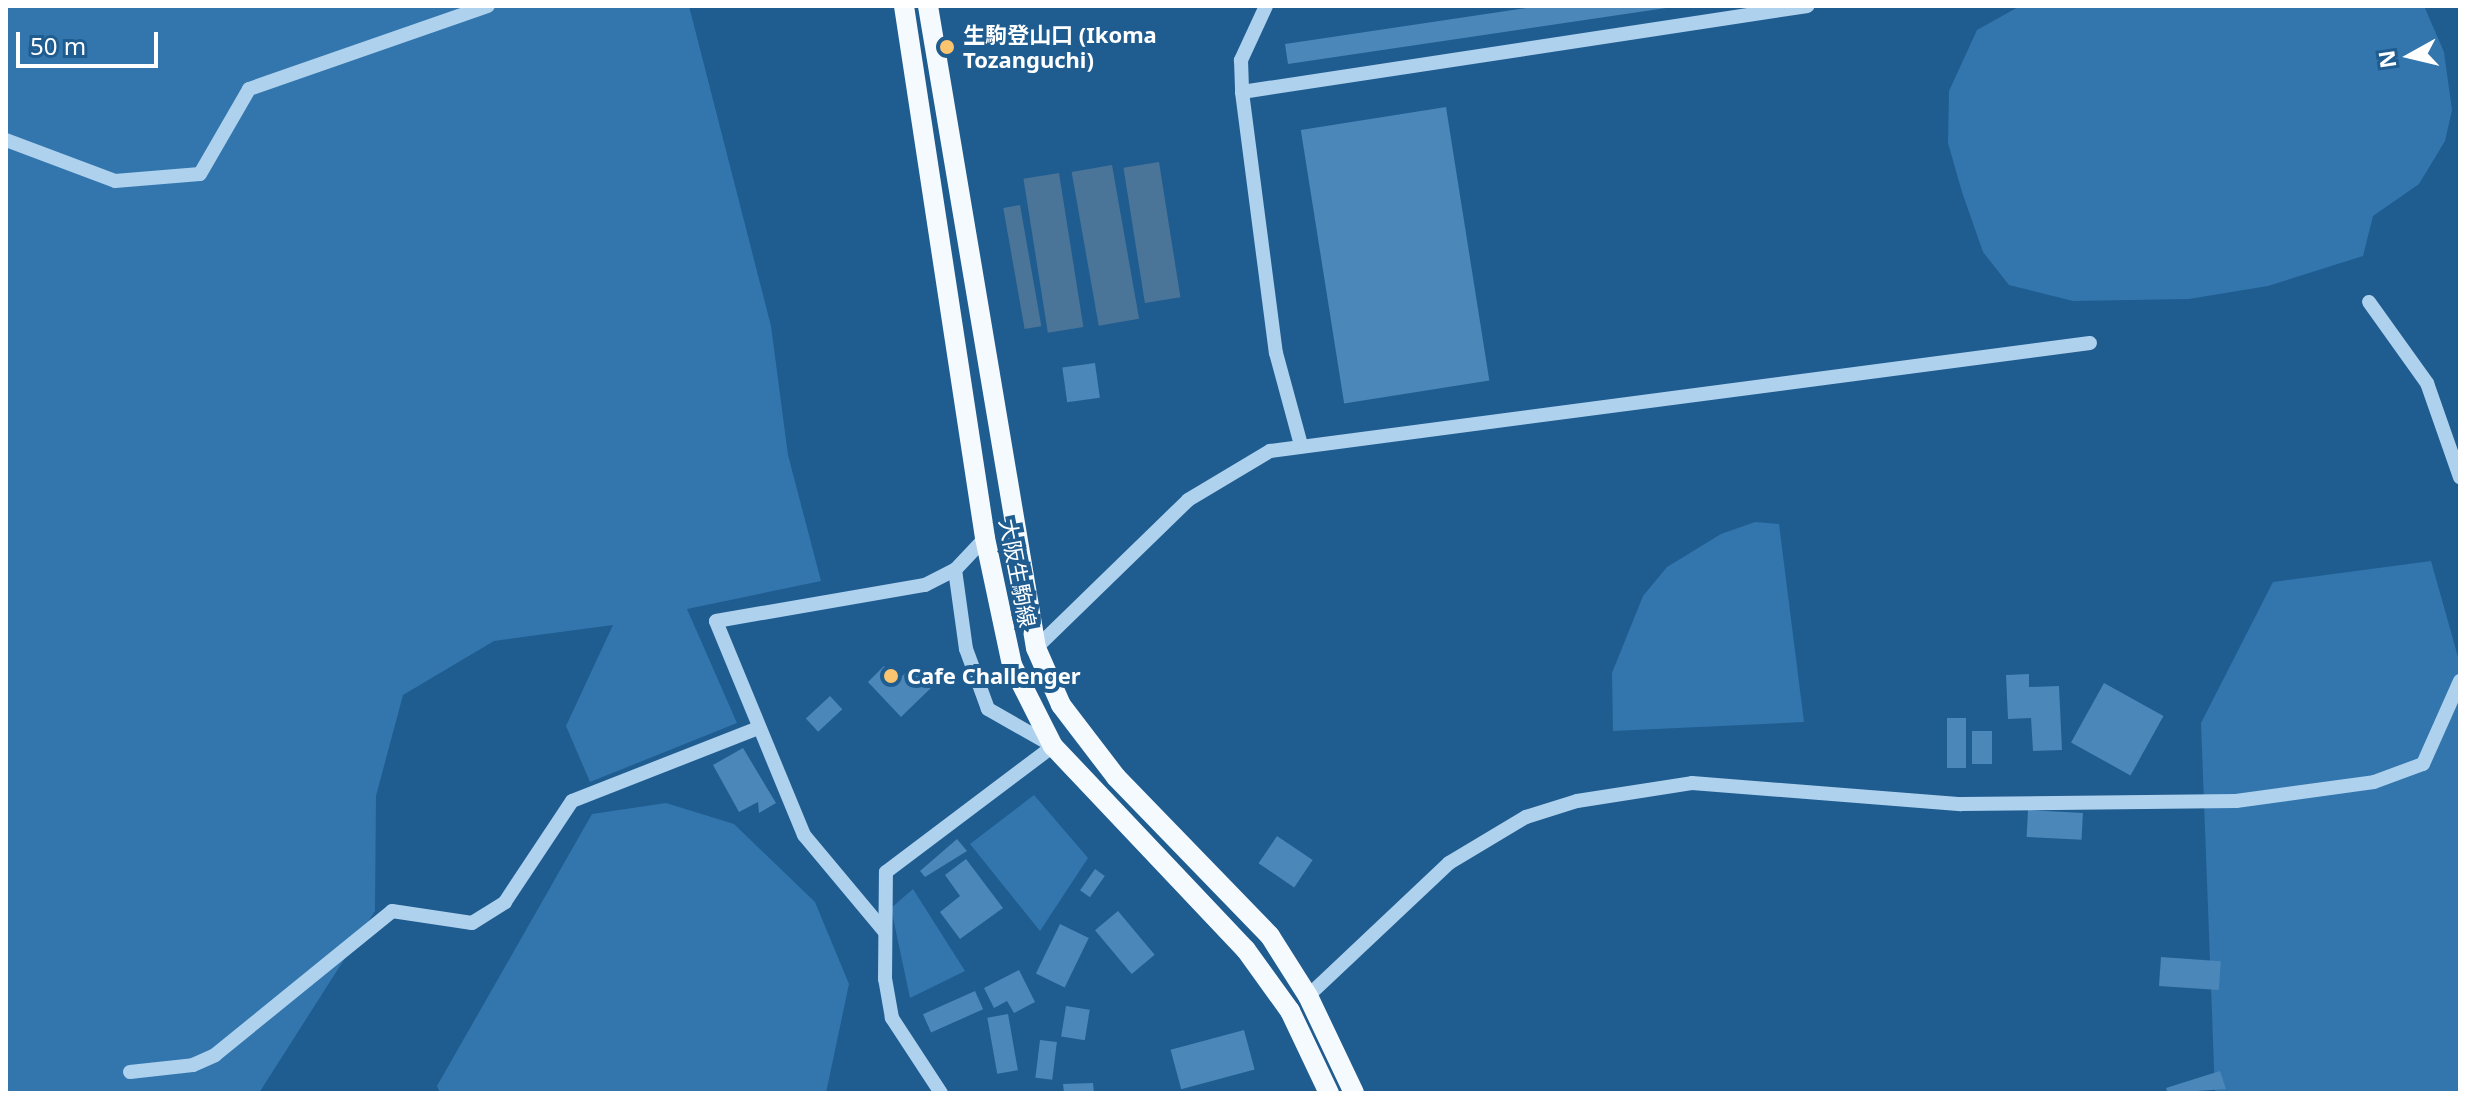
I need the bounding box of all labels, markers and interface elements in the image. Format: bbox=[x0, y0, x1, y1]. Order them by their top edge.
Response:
scale bar bbox=[20, 16, 162, 66]
north arrow bbox=[2370, 16, 2450, 96]
place label: 生駒登山口 (Ikoma Tozanguchi) bbox=[963, 21, 1157, 72]
text: 50 m bbox=[30, 29, 86, 62]
marker: 生駒登山口 (Ikoma Tozanguchi) bbox=[938, 38, 956, 56]
text: N bbox=[2370, 48, 2402, 70]
street label: 大阪生駒線 bbox=[995, 516, 1041, 630]
place label: Cafe Challenger bbox=[907, 663, 1081, 689]
marker: Cafe Challenger bbox=[882, 667, 900, 685]

